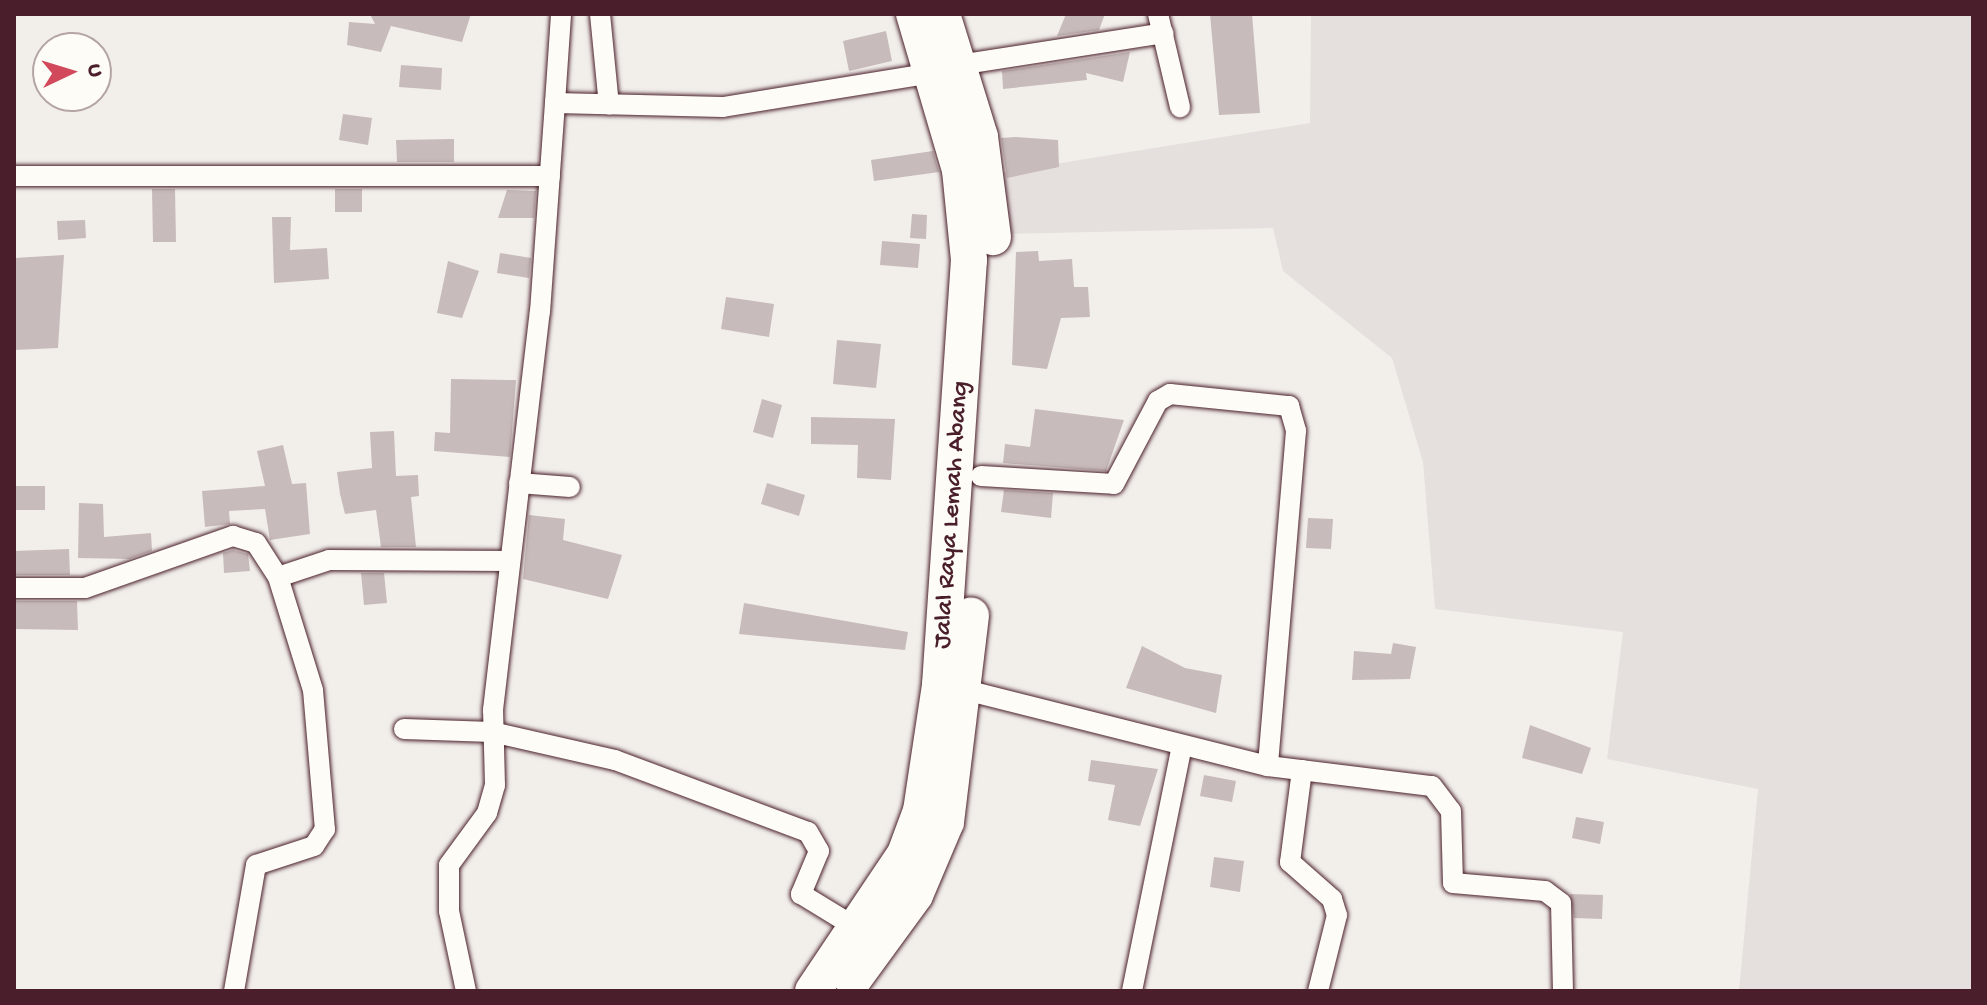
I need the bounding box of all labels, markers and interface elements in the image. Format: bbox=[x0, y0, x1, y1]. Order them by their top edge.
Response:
north arrow bbox=[32, 32, 112, 112]
text: U bbox=[81, 63, 107, 78]
street label: Jalal Raya Lemah Abang bbox=[928, 380, 978, 650]

